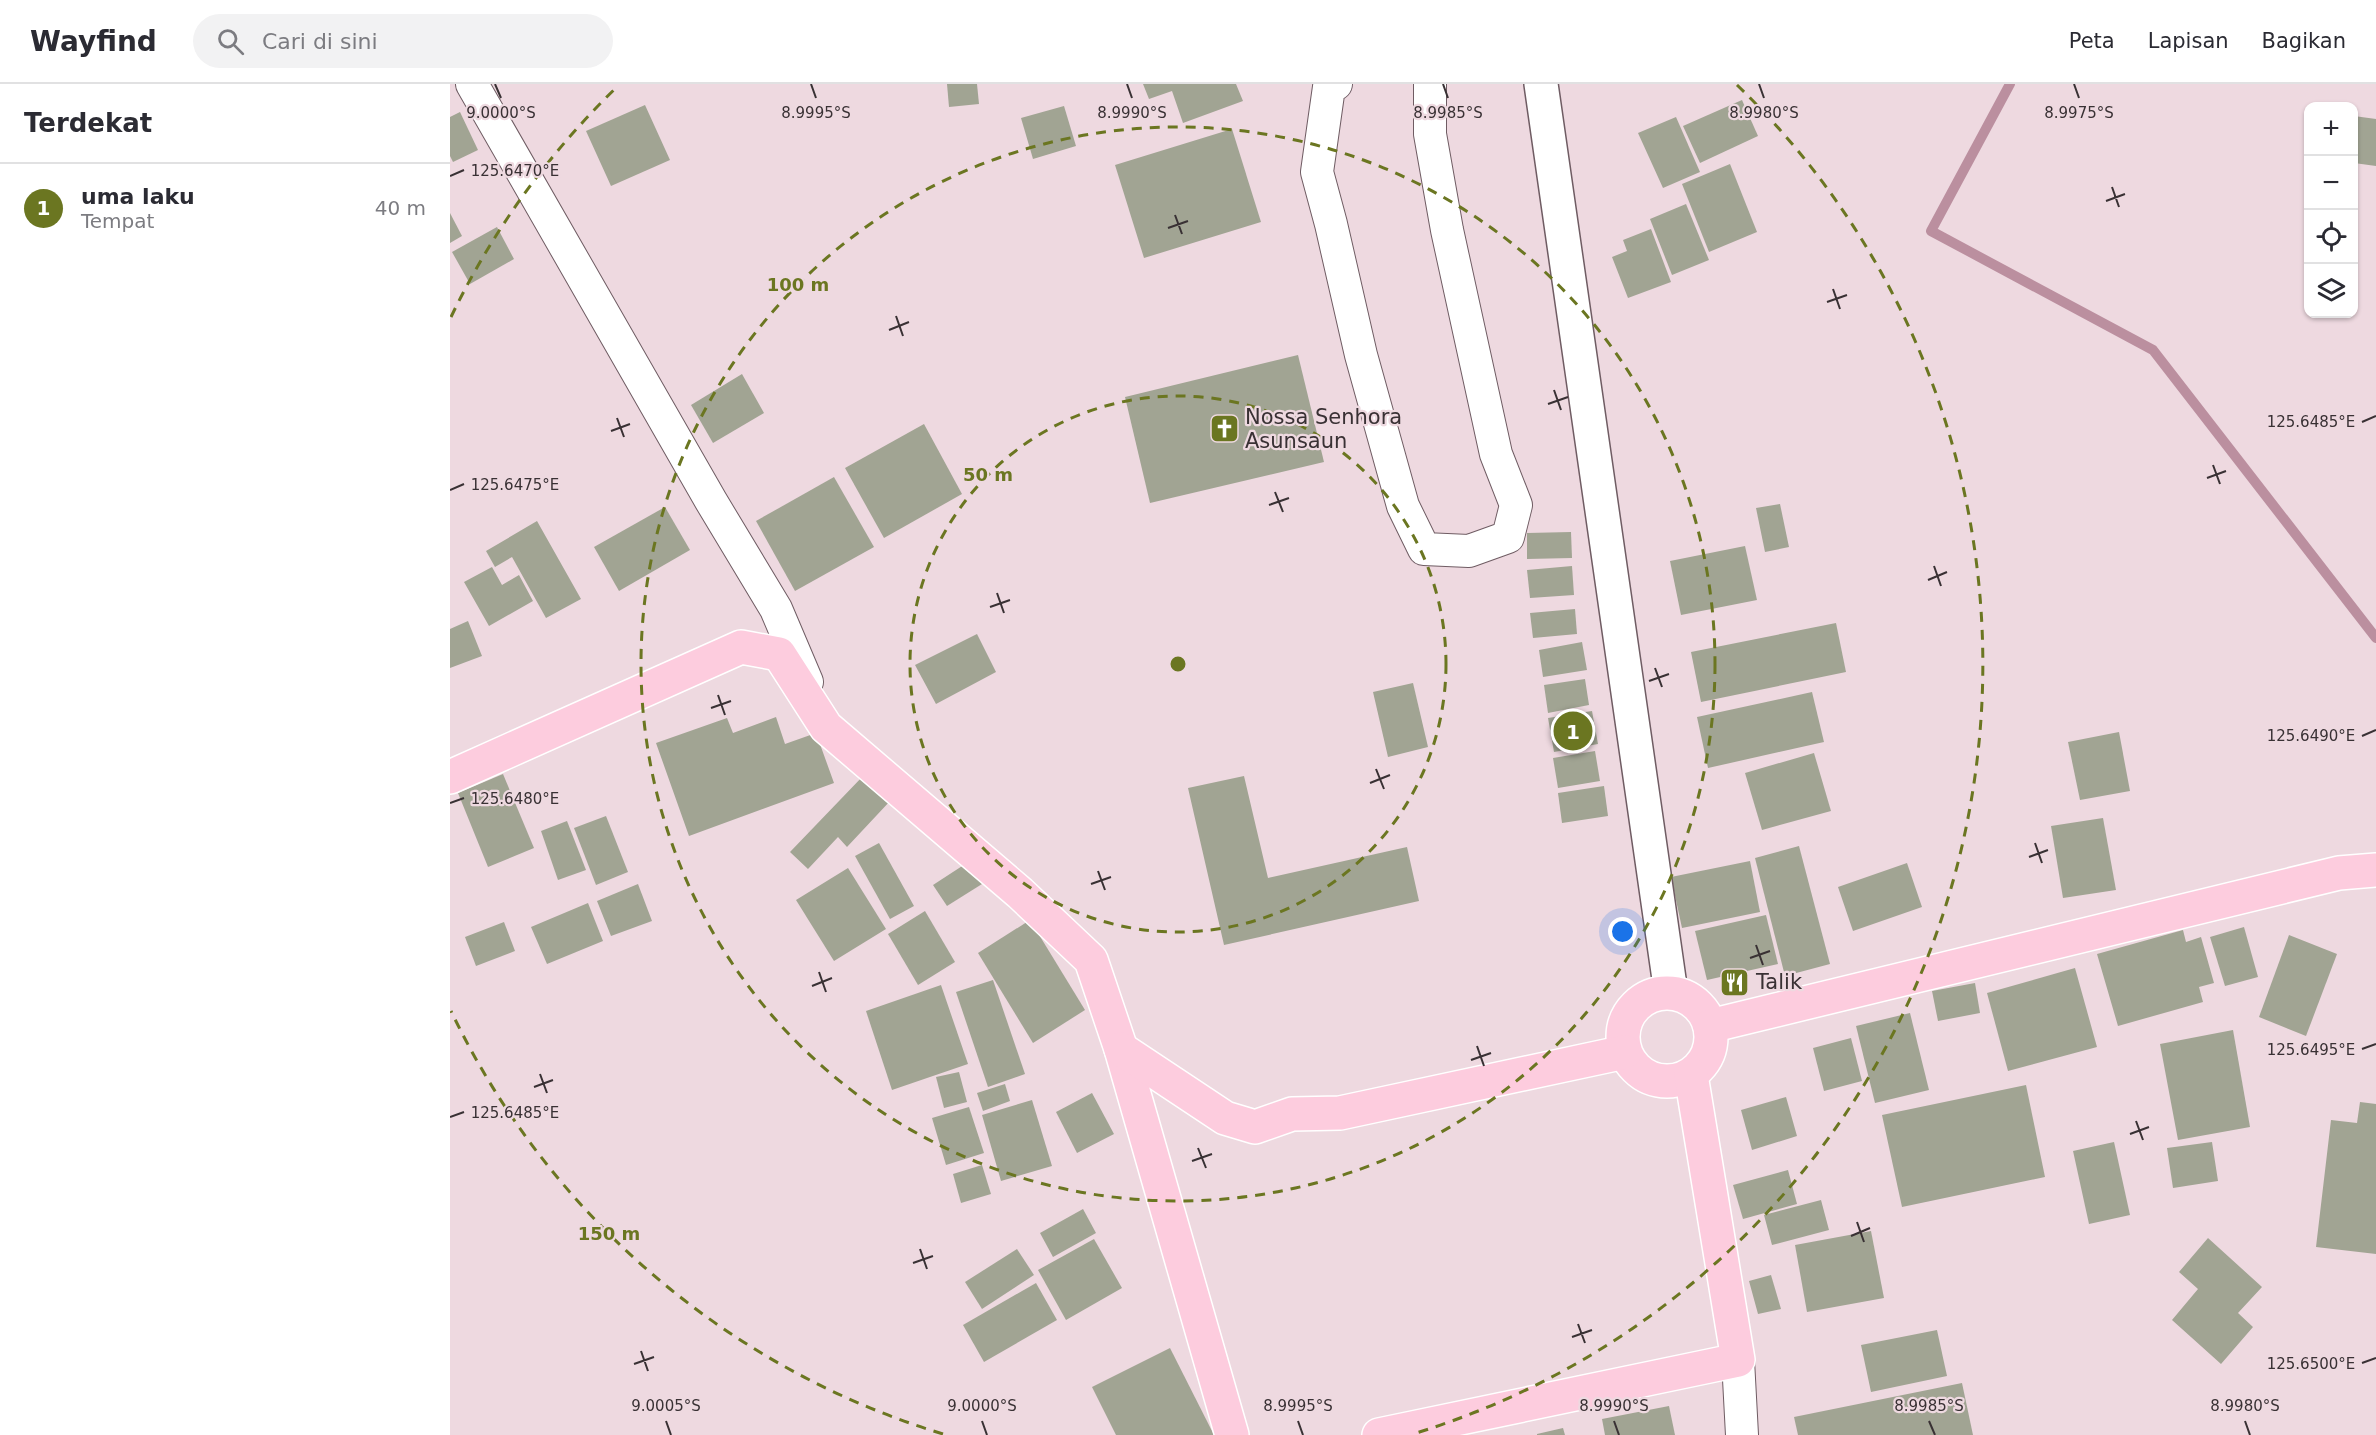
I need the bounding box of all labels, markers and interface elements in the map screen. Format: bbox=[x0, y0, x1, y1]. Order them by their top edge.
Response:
search box bbox=[193, 14, 613, 68]
text: Wayfind bbox=[30, 25, 157, 58]
icon: search bbox=[214, 25, 247, 58]
text: Cari di sini bbox=[262, 29, 378, 54]
text: Peta bbox=[2069, 29, 2115, 53]
text: Lapisan bbox=[2148, 29, 2229, 53]
text: Bagikan bbox=[2262, 29, 2346, 53]
map controls bbox=[2304, 102, 2358, 318]
button: + bbox=[2304, 102, 2358, 156]
text: 9.0000°S bbox=[466, 104, 536, 122]
text: 8.9995°S bbox=[781, 104, 851, 122]
text: 8.9990°S bbox=[1097, 104, 1167, 122]
text: 8.9985°S bbox=[1413, 104, 1483, 122]
text: 8.9980°S bbox=[1729, 104, 1799, 122]
text: 8.9975°S bbox=[2044, 104, 2114, 122]
text: Terdekat bbox=[24, 108, 152, 138]
button: − bbox=[2304, 156, 2358, 210]
text: 125.6470°E bbox=[471, 162, 559, 180]
text: uma laku bbox=[81, 184, 195, 209]
text: 1 bbox=[37, 196, 50, 220]
text: 40 m bbox=[375, 196, 426, 220]
text: Tempat bbox=[81, 209, 154, 233]
button: locate bbox=[2304, 210, 2358, 264]
button: layers bbox=[2304, 264, 2358, 318]
text: 100 m bbox=[767, 274, 829, 295]
place label: Nossa Senhora Asunsaun bbox=[1245, 405, 1402, 453]
church icon: Nossa Senhora Asunsaun bbox=[1208, 413, 1240, 445]
text: 125.6485°E bbox=[2267, 413, 2355, 431]
text: 50 m bbox=[963, 464, 1013, 485]
text: 125.6475°E bbox=[471, 476, 559, 494]
centre of rings bbox=[1168, 654, 1188, 674]
pin: 1 bbox=[1554, 708, 1592, 754]
text: 125.6490°E bbox=[2267, 727, 2355, 745]
text: 125.6480°E bbox=[471, 790, 559, 808]
your location bbox=[1608, 917, 1637, 946]
restaurant icon: Talik bbox=[1719, 966, 1751, 998]
place label: Talik bbox=[1755, 970, 1803, 994]
text: 125.6495°E bbox=[2267, 1041, 2355, 1059]
text: 125.6485°E bbox=[471, 1104, 559, 1122]
text: 150 m bbox=[578, 1223, 640, 1244]
text: 125.6500°E bbox=[2267, 1355, 2355, 1373]
text: 9.0005°S bbox=[631, 1397, 701, 1415]
text: 9.0000°S bbox=[947, 1397, 1017, 1415]
text: 8.9995°S bbox=[1263, 1397, 1333, 1415]
text: 8.9990°S bbox=[1579, 1397, 1649, 1415]
text: 8.9985°S bbox=[1894, 1397, 1964, 1415]
text: 8.9980°S bbox=[2210, 1397, 2280, 1415]

